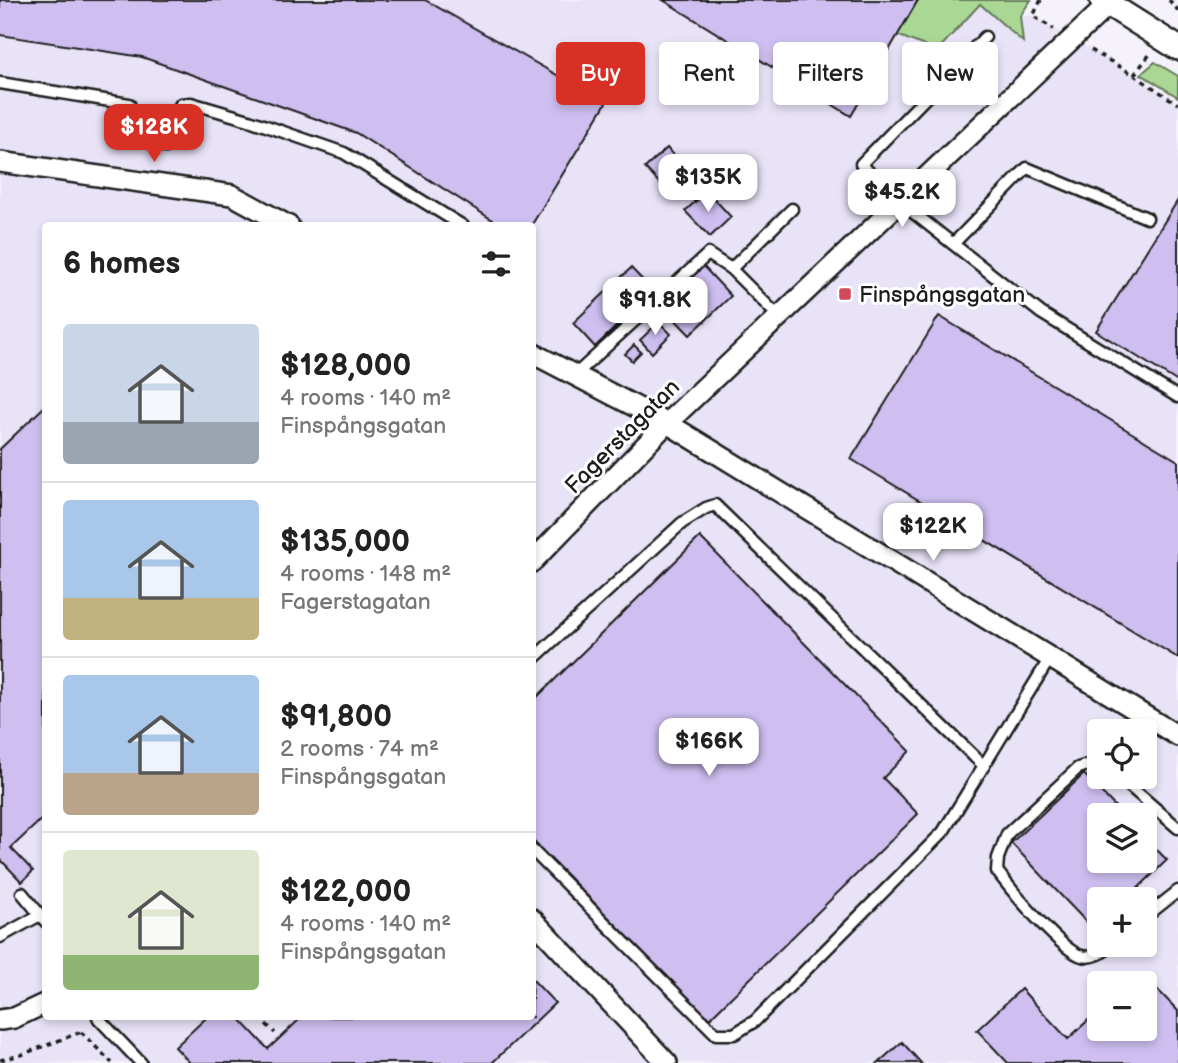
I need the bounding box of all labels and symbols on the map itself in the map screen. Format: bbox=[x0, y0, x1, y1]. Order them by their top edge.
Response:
pin: $128K bbox=[105, 104, 203, 164]
pin: $135K bbox=[659, 154, 757, 214]
pin: $45.2K bbox=[845, 170, 959, 229]
pin: $91.8K bbox=[598, 278, 712, 337]
place label: Finspångsgatan bbox=[859, 281, 1025, 309]
marker: Finspångsgatan bbox=[837, 286, 853, 302]
street label: Fagerstagatan bbox=[560, 374, 686, 500]
pin: $122K bbox=[884, 504, 982, 563]
pin: $166K bbox=[660, 718, 758, 778]

